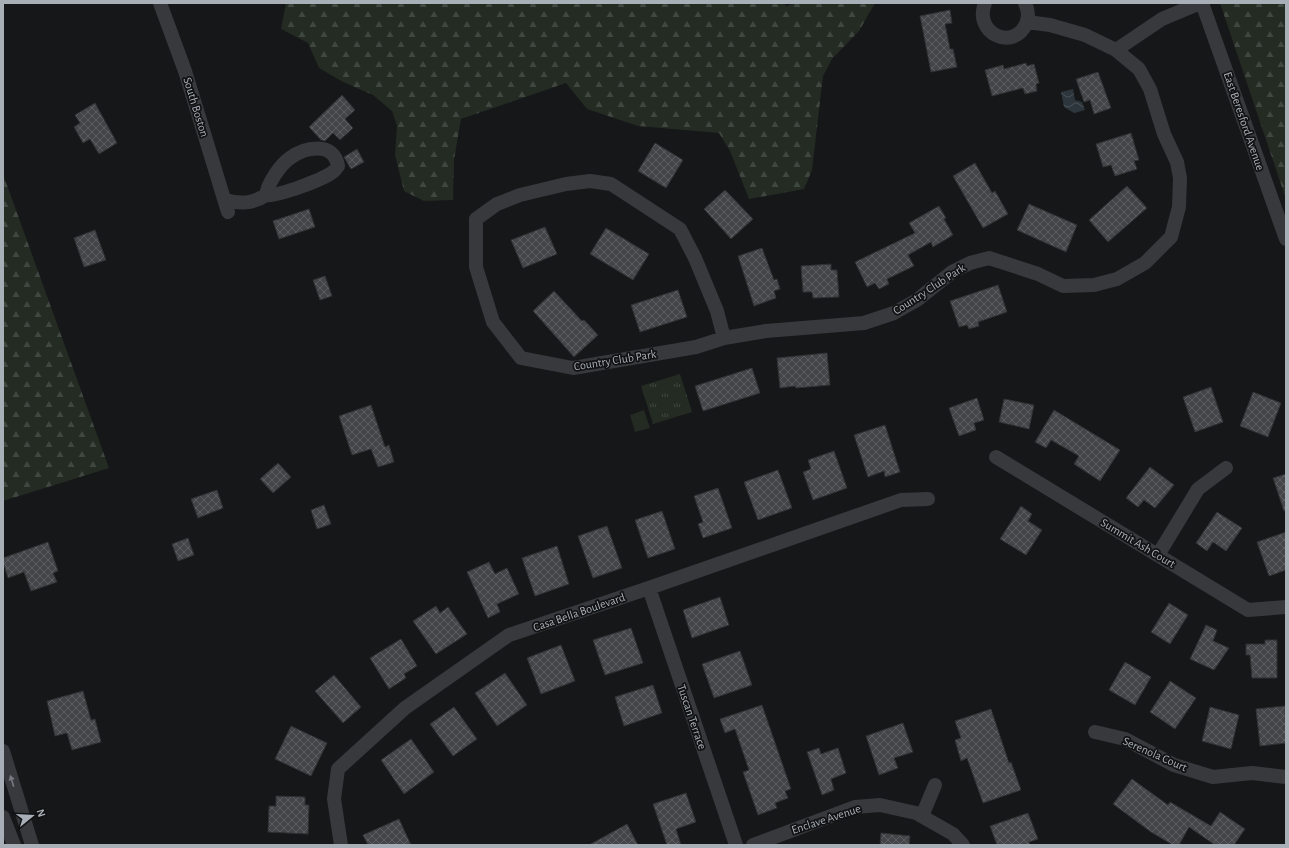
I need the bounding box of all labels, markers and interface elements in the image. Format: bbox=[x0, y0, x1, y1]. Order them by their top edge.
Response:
street label: East Beresford Avenue bbox=[1222, 70, 1266, 172]
street label: South Boston bbox=[181, 76, 211, 138]
street label: Country Club Park bbox=[891, 261, 968, 318]
street label: Country Club Park bbox=[573, 347, 658, 373]
street label: Summit Ash Court bbox=[1099, 516, 1178, 570]
street label: Casa Bella Boulevard bbox=[532, 591, 626, 633]
street label: Tuscan Terrace bbox=[675, 683, 709, 751]
street label: Serenola Court bbox=[1121, 735, 1189, 773]
one-way arrow bbox=[9, 775, 15, 787]
north arrow bbox=[12, 796, 52, 836]
street label: Enclave Avenue bbox=[790, 802, 862, 836]
text: N bbox=[35, 808, 47, 818]

